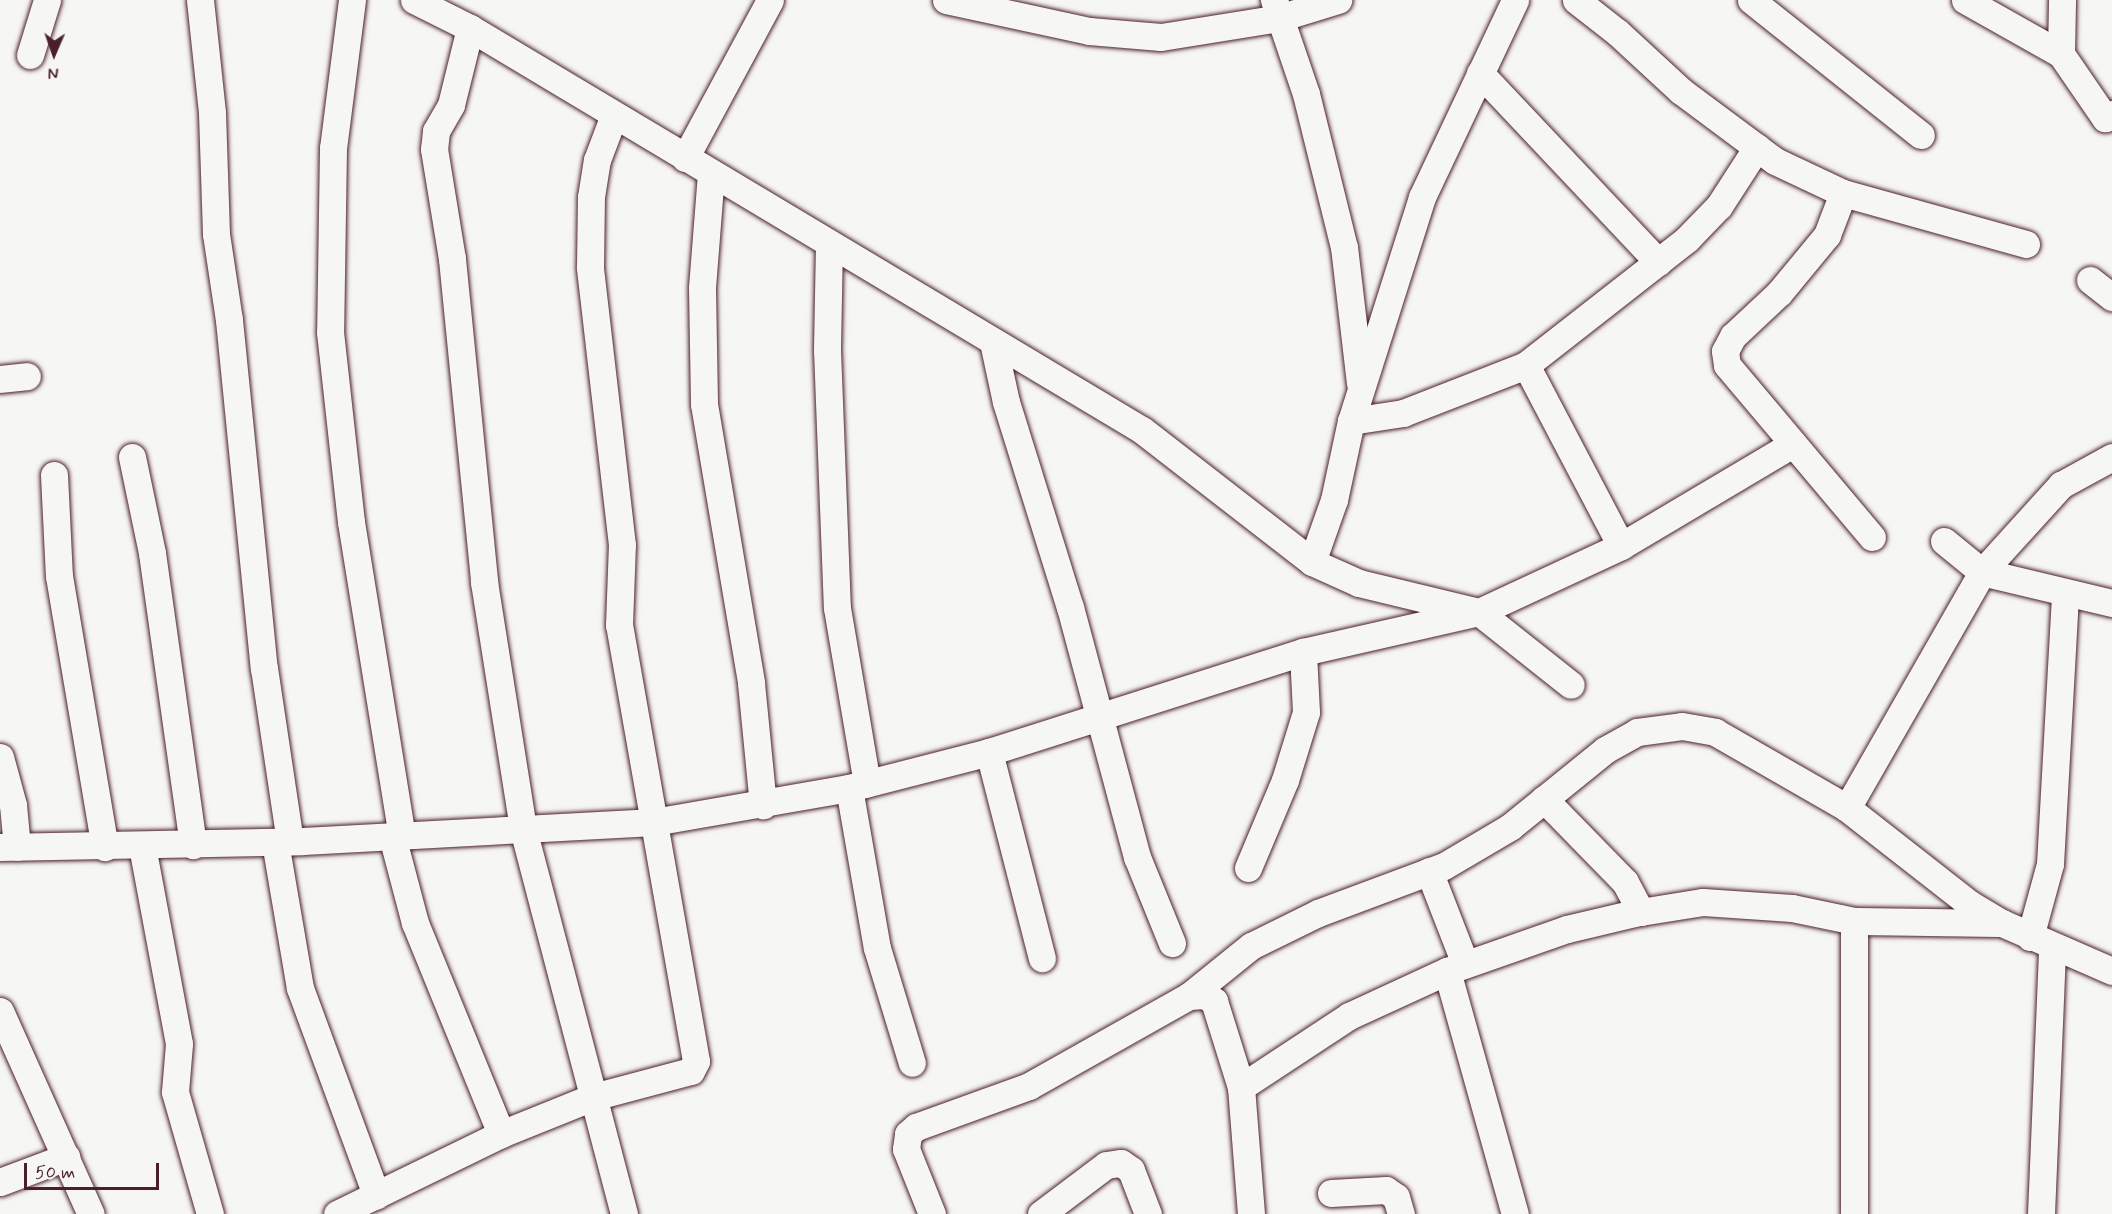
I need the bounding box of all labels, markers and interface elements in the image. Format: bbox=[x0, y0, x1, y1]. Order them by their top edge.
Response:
north arrow bbox=[24, 24, 84, 84]
text: N bbox=[48, 62, 59, 83]
scale bar bbox=[27, 1151, 162, 1189]
text: 50 m bbox=[35, 1161, 75, 1185]

